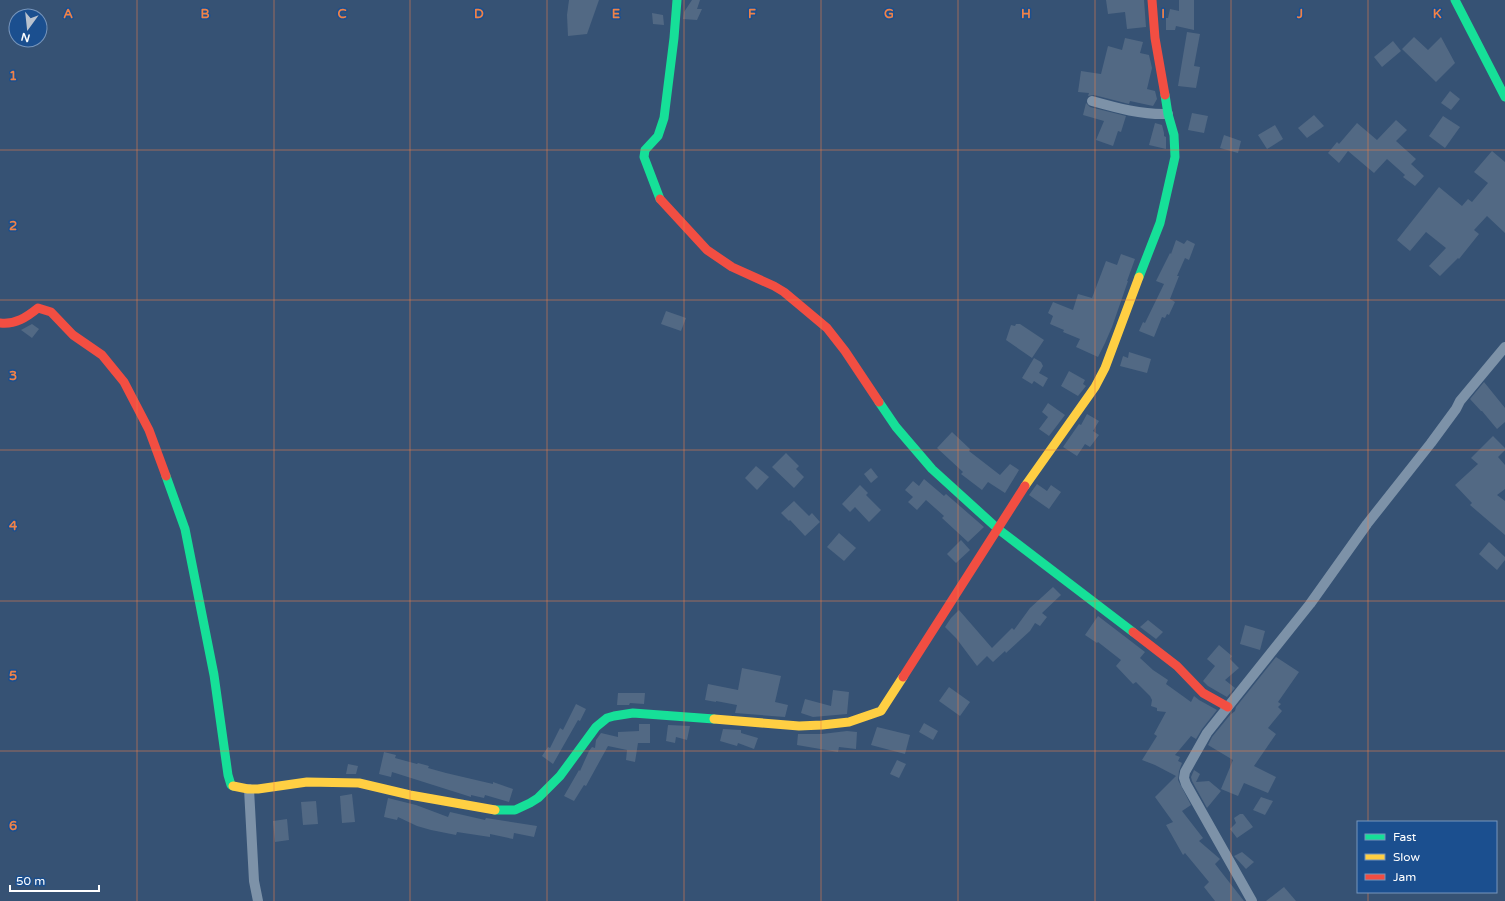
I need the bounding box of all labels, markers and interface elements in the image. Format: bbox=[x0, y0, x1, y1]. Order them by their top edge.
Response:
text: A bbox=[63, 6, 73, 22]
text: B bbox=[200, 6, 210, 22]
text: C bbox=[337, 6, 347, 22]
text: D bbox=[474, 6, 484, 22]
text: E bbox=[612, 6, 620, 22]
text: F bbox=[748, 6, 756, 22]
text: G bbox=[884, 6, 894, 22]
text: H bbox=[1021, 6, 1031, 22]
text: I bbox=[1161, 6, 1165, 22]
text: J bbox=[1296, 6, 1303, 22]
text: K bbox=[1433, 6, 1442, 22]
north arrow bbox=[8, 8, 48, 48]
text: N bbox=[20, 30, 31, 45]
text: 1 bbox=[9, 68, 17, 84]
text: 2 bbox=[9, 218, 17, 234]
text: 3 bbox=[9, 368, 17, 384]
text: 4 bbox=[9, 518, 18, 534]
text: 5 bbox=[9, 668, 17, 684]
text: 6 bbox=[9, 818, 17, 834]
legend bbox=[1357, 821, 1497, 893]
text: Fast bbox=[1393, 830, 1417, 844]
text: Slow bbox=[1393, 850, 1420, 864]
scale bar bbox=[10, 867, 99, 893]
text: Jam bbox=[1393, 870, 1416, 884]
text: 50 m bbox=[16, 874, 45, 888]

